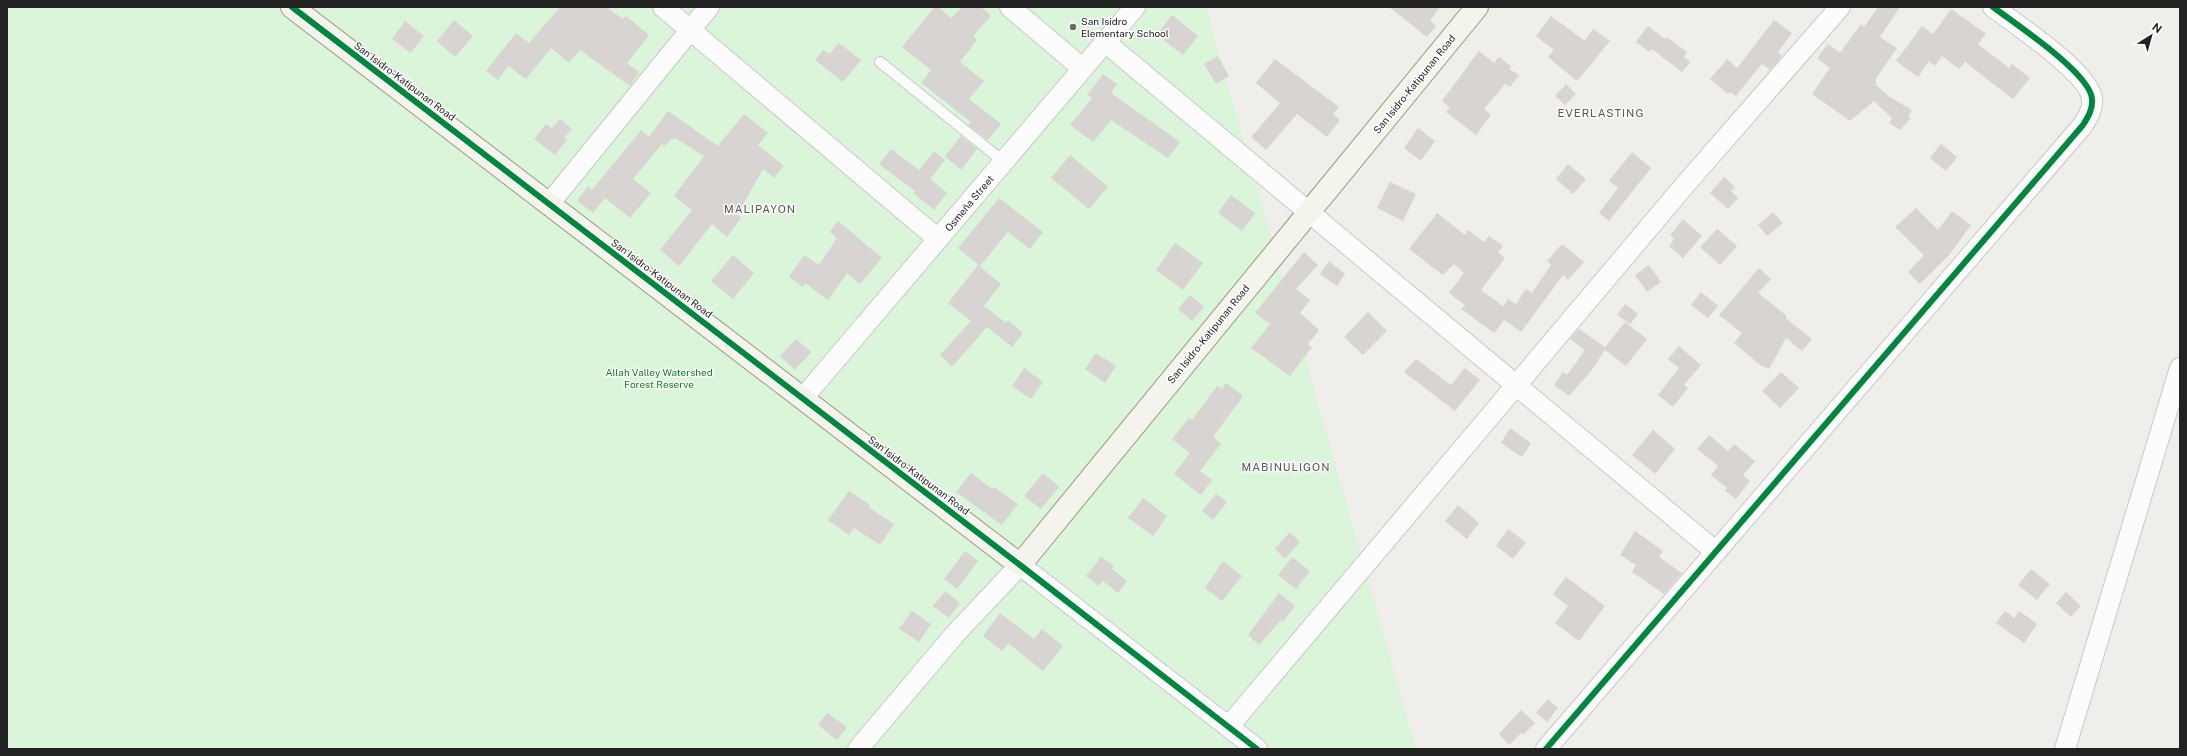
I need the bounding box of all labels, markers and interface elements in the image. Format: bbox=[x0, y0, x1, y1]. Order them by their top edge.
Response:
place label: San Isidro Elementary School bbox=[1081, 15, 1169, 39]
north arrow bbox=[2131, 16, 2171, 56]
text: N bbox=[2150, 21, 2164, 35]
marker: San Isidro Elementary School bbox=[1068, 22, 1078, 32]
street label: San Isidro-Katipunan Road bbox=[1370, 32, 1458, 136]
street label: San Isidro-Katipunan Road bbox=[352, 39, 458, 123]
district label: EVERLASTING bbox=[1558, 107, 1644, 119]
street label: Osmeña Street bbox=[942, 172, 996, 234]
district label: MALIPAYON bbox=[724, 203, 796, 215]
street label: San Isidro-Katipunan Road bbox=[609, 236, 715, 320]
street label: San Isidro-Katipunan Road bbox=[1164, 282, 1252, 386]
park label: Allah Valley Watershed Forest Reserve bbox=[605, 366, 713, 390]
street label: San Isidro-Katipunan Road bbox=[866, 433, 972, 517]
district label: MABINULIGON bbox=[1242, 461, 1330, 473]

